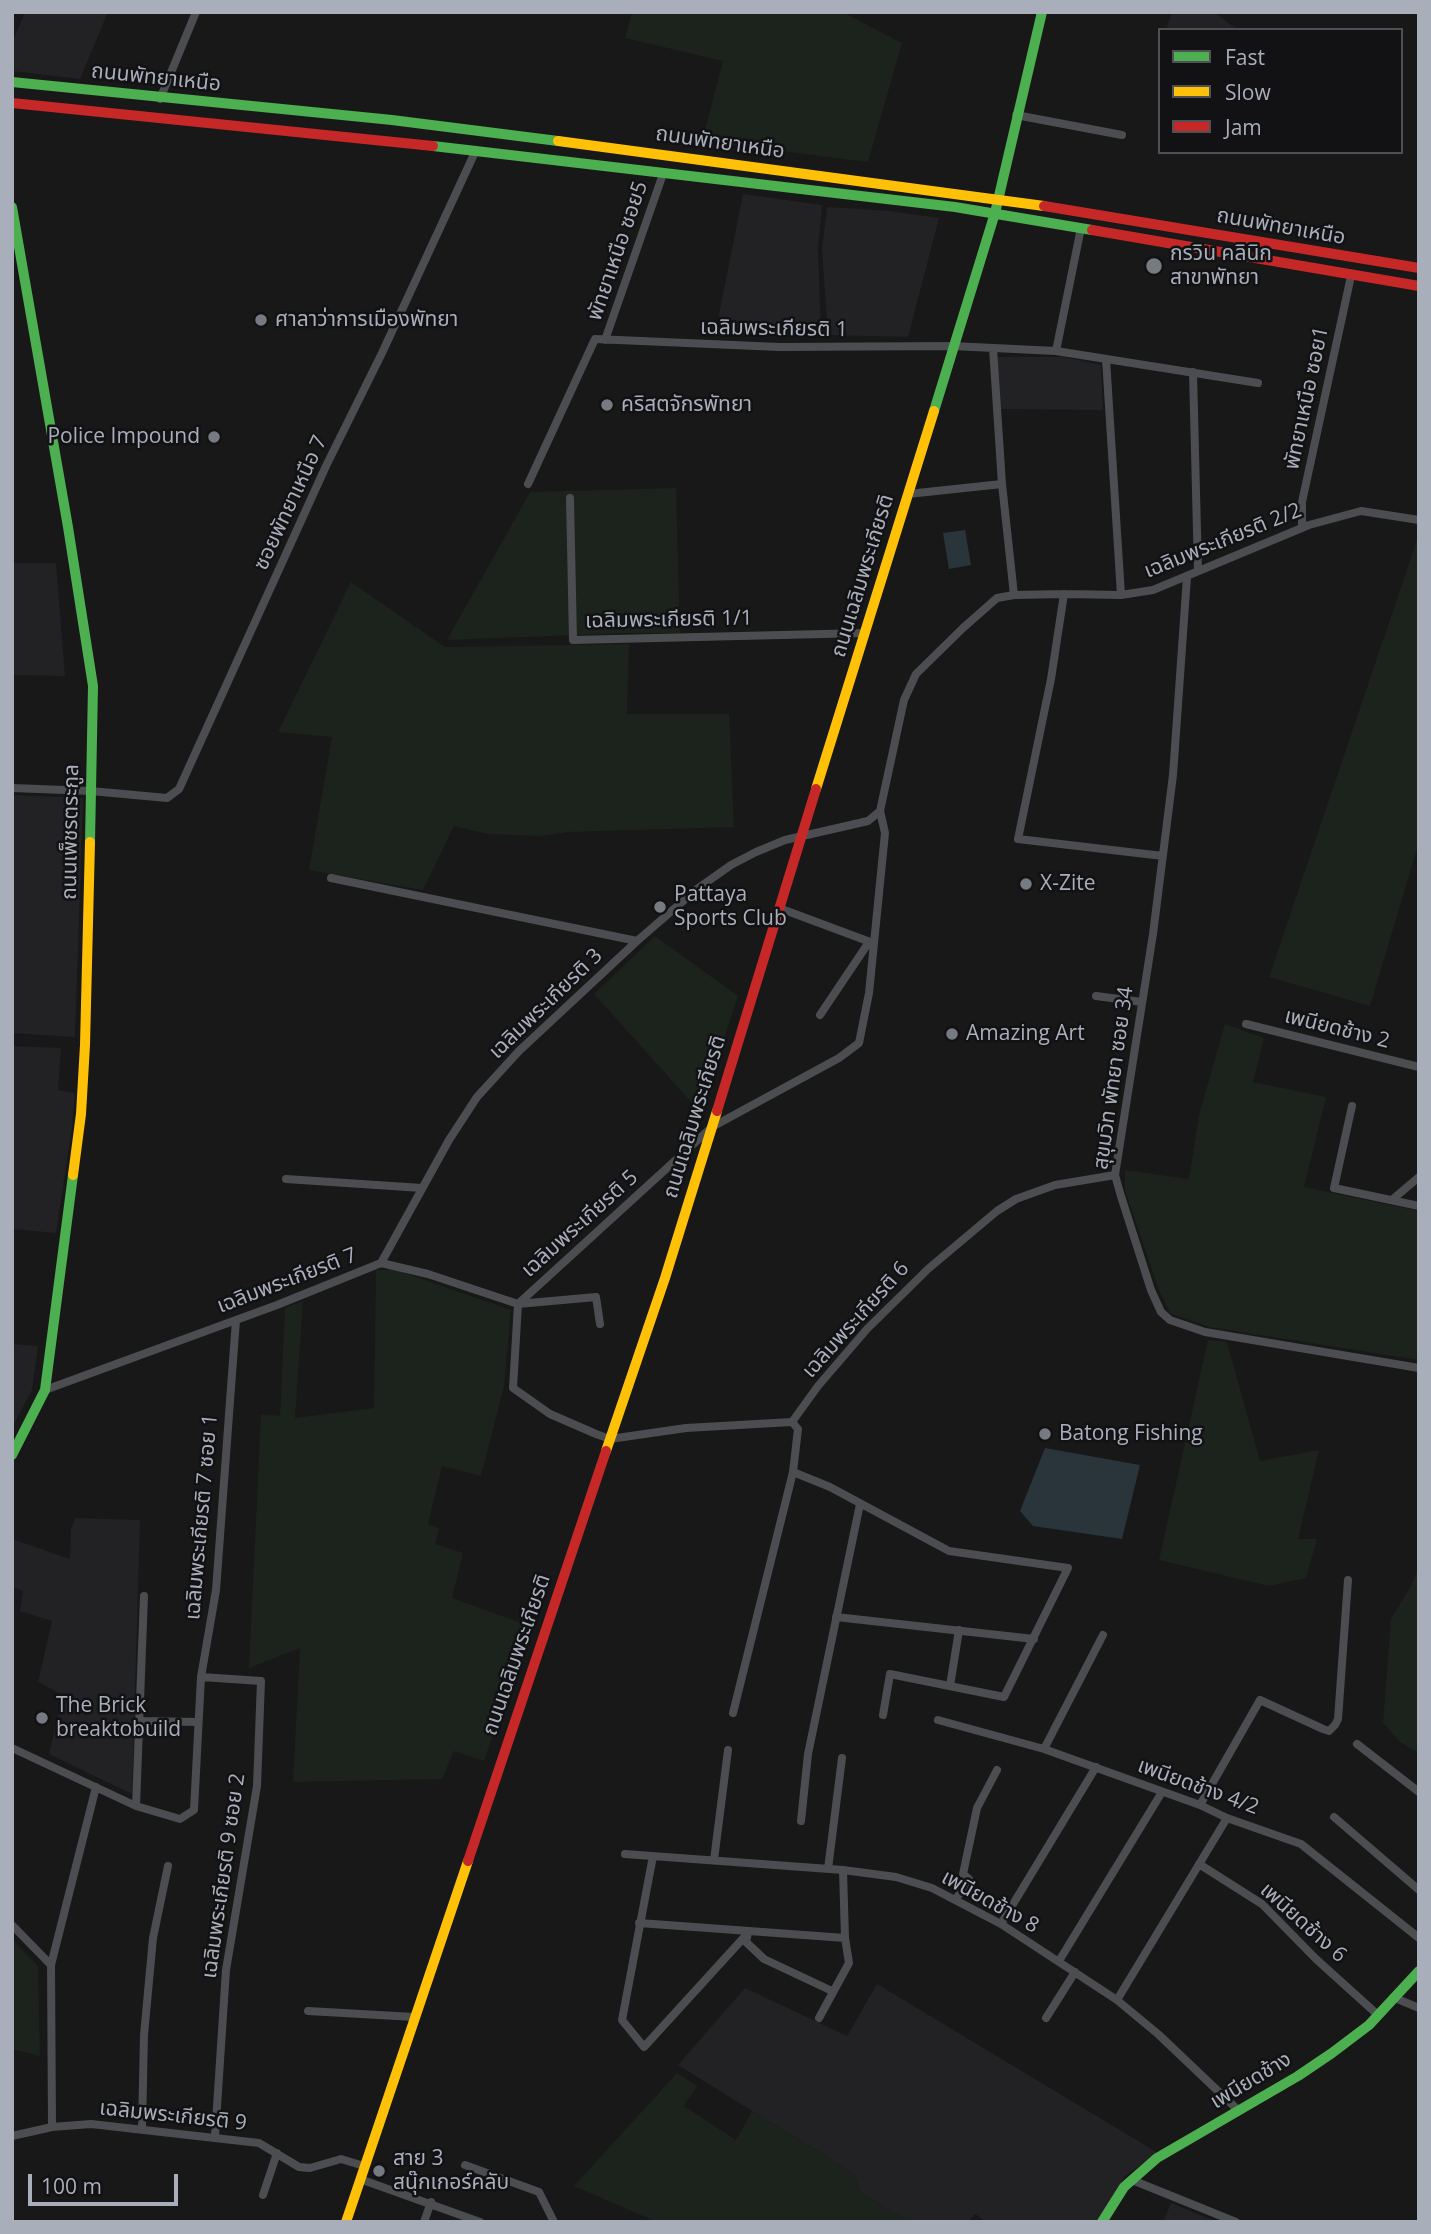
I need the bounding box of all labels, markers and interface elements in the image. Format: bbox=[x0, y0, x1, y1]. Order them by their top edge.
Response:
legend bbox=[1158, 28, 1403, 154]
text: Fast bbox=[1225, 43, 1265, 71]
street label: ถนนพัทยาเหนือ bbox=[90, 59, 222, 97]
text: Slow bbox=[1225, 78, 1271, 106]
text: Jam bbox=[1225, 113, 1262, 141]
street label: ถนนพัทยาเหนือ bbox=[654, 121, 786, 165]
street label: พัทยาเหนือ ซอย5 bbox=[582, 178, 654, 324]
street label: ถนนพัทยาเหนือ bbox=[1215, 203, 1347, 251]
place label: กรวิน คลินิก สาขาพัทยา bbox=[1170, 241, 1272, 291]
marker: กรวิน คลินิก สาขาพัทยา bbox=[1144, 256, 1164, 276]
place label: ศาลาว่าการเมืองพัทยา bbox=[275, 307, 458, 333]
marker: ศาลาว่าการเมืองพัทยา bbox=[253, 312, 269, 328]
street label: เฉลิมพระเกียรติ 1 bbox=[700, 315, 848, 343]
street label: พัทยาเหนือ ซอย1 bbox=[1280, 324, 1334, 472]
place label: คริสตจักรพัทยา bbox=[621, 392, 752, 418]
marker: คริสตจักรพัทยา bbox=[599, 397, 615, 413]
place label: Police Impound bbox=[47, 424, 200, 450]
marker: Police Impound bbox=[206, 429, 222, 445]
street label: ซอยพัทยาเหนือ 7 bbox=[249, 432, 333, 574]
street label: ถนนเฉลิมพระเกียรติ bbox=[826, 492, 900, 660]
street label: เฉลิมพระเกียรติ 2/2 bbox=[1141, 498, 1305, 584]
street label: เฉลิมพระเกียรติ 1/1 bbox=[585, 606, 753, 634]
street label: ถนนเพ็ชรตระกูล bbox=[57, 764, 85, 900]
place label: X-Zite bbox=[1040, 871, 1095, 897]
marker: X-Zite bbox=[1018, 876, 1034, 892]
place label: Pattaya Sports Club bbox=[674, 882, 787, 932]
marker: Pattaya Sports Club bbox=[652, 899, 668, 915]
street label: เฉลิมพระเกียรติ 3 bbox=[484, 944, 608, 1064]
street label: สุขุมวิท พัทยา ซอย 34 bbox=[1089, 985, 1139, 1171]
street label: เพนียดช้าง 2 bbox=[1282, 1004, 1392, 1054]
place label: Amazing Art bbox=[966, 1021, 1085, 1047]
marker: Amazing Art bbox=[944, 1026, 960, 1042]
street label: ถนนเฉลิมพระเกียรติ bbox=[658, 1033, 732, 1201]
street label: เฉลิมพระเกียรติ 5 bbox=[517, 1165, 643, 1283]
street label: เฉลิมพระเกียรติ 7 bbox=[213, 1243, 361, 1319]
street label: เฉลิมพระเกียรติ 6 bbox=[797, 1257, 915, 1383]
street label: เฉลิมพระเกียรติ 7 ซอย 1 bbox=[180, 1413, 224, 1621]
place label: Batong Fishing bbox=[1059, 1421, 1203, 1447]
marker: Batong Fishing bbox=[1037, 1426, 1053, 1442]
street label: ถนนเฉลิมพระเกียรติ bbox=[478, 1571, 556, 1739]
place label: The Brick breaktobuild bbox=[56, 1693, 181, 1743]
marker: The Brick breaktobuild bbox=[34, 1710, 50, 1726]
street label: เพนียดช้าง 4/2 bbox=[1134, 1753, 1262, 1821]
street label: เฉลิมพระเกียรติ 9 ซอย 2 bbox=[197, 1772, 251, 1980]
street label: เพนียดช้าง 8 bbox=[937, 1865, 1043, 1939]
street label: เพนียดช้าง 6 bbox=[1255, 1878, 1351, 1968]
street label: เพนียดช้าง bbox=[1206, 2047, 1296, 2115]
street label: เฉลิมพระเกียรติ 9 bbox=[98, 2096, 248, 2136]
place label: สาย 3 สนุ๊กเกอร์คลับ bbox=[393, 2146, 509, 2196]
scale bar bbox=[32, 2160, 182, 2204]
marker: สาย 3 สนุ๊กเกอร์คลับ bbox=[371, 2163, 387, 2179]
text: 100 m bbox=[41, 2172, 102, 2200]

